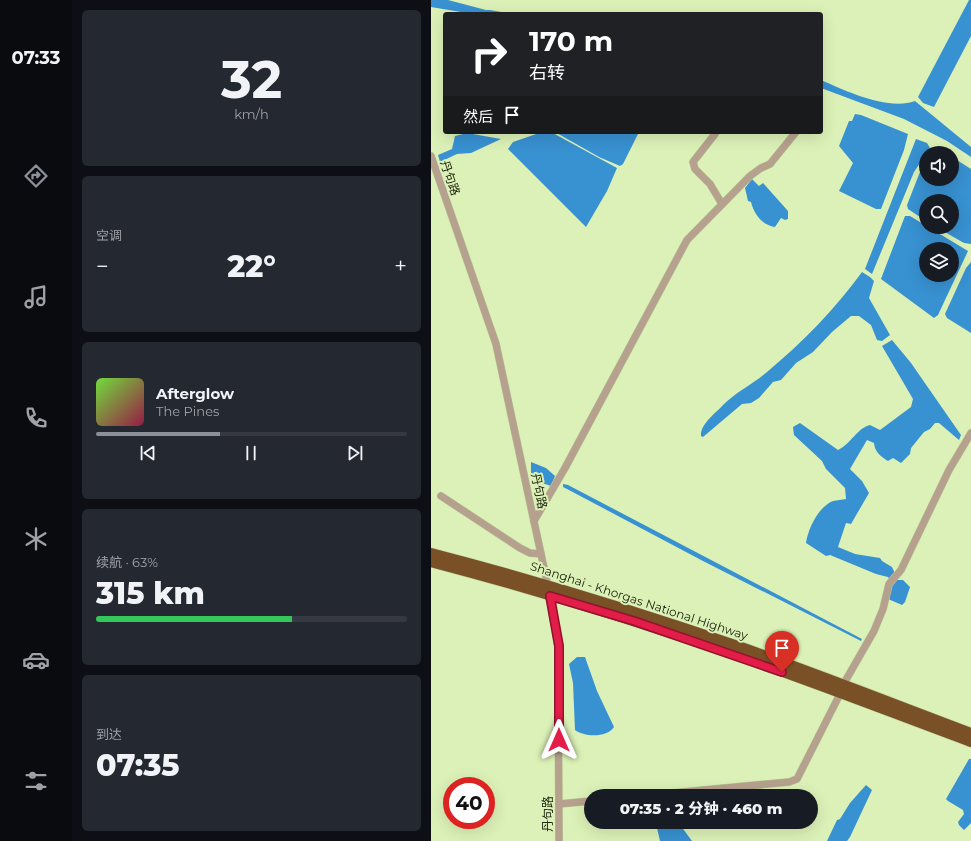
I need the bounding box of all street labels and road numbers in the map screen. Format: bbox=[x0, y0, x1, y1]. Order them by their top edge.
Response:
street label: 丹句路 bbox=[438, 158, 463, 197]
street label: 丹句路 bbox=[528, 472, 551, 510]
street label: Shanghai - Khorgas National Highway bbox=[528, 558, 750, 643]
street label: 丹句路 bbox=[540, 796, 555, 832]

